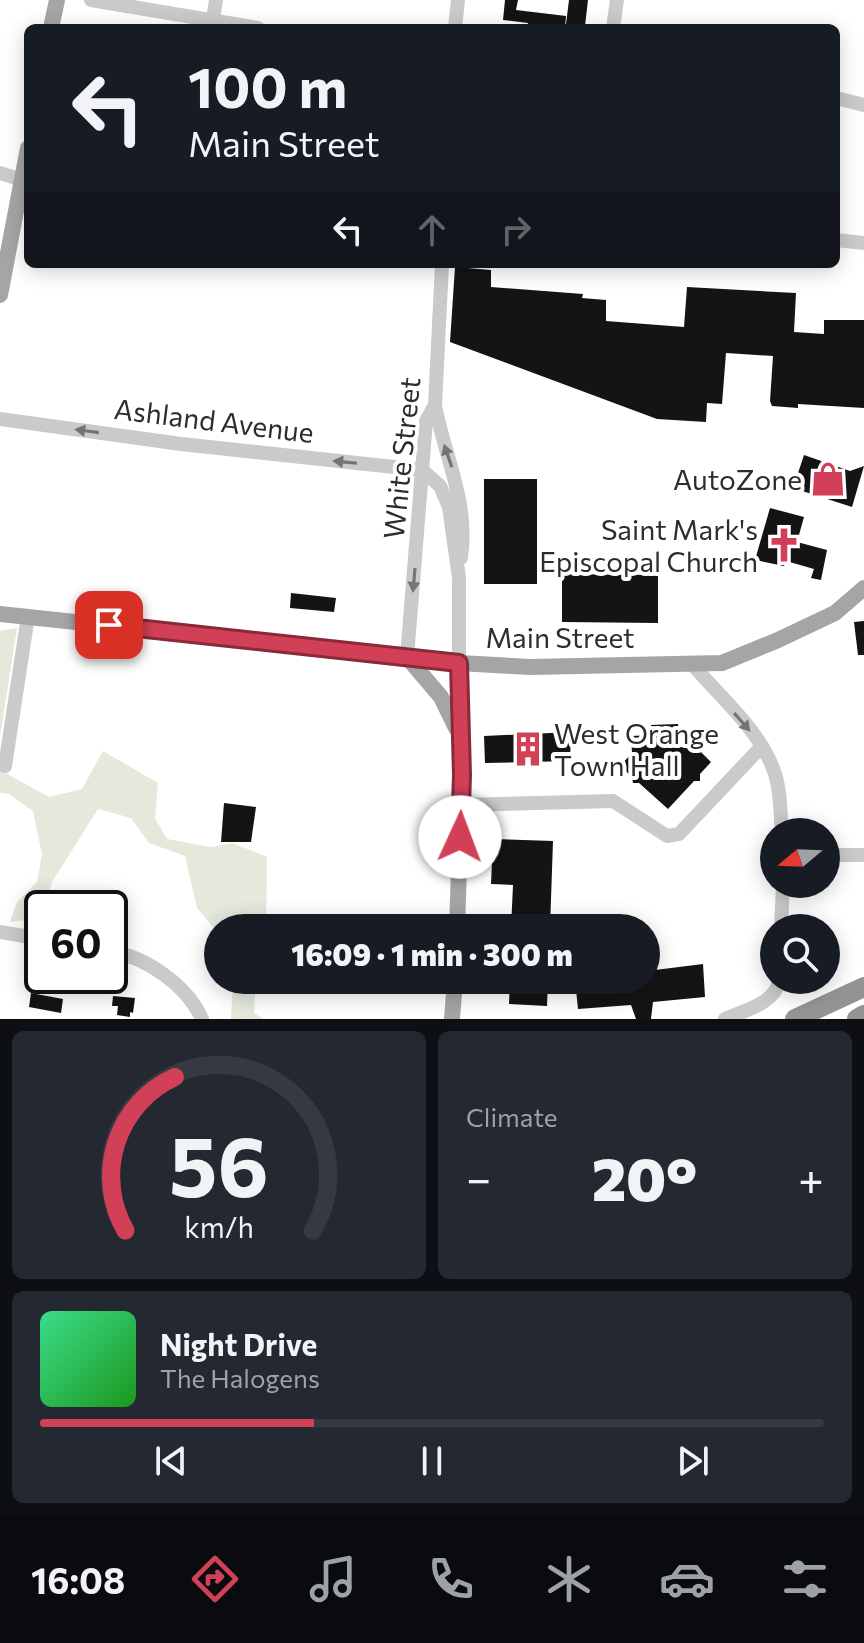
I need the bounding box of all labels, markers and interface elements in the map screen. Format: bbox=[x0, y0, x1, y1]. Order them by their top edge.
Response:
text: 100 m bbox=[188, 51, 347, 120]
icon: left bbox=[56, 56, 160, 160]
text: Main Street bbox=[188, 120, 379, 164]
icon: left bbox=[326, 208, 370, 252]
icon: ahead bbox=[410, 208, 454, 252]
icon: right bbox=[494, 208, 538, 252]
street label: White Street bbox=[376, 375, 426, 541]
street label: Ashland Avenue bbox=[112, 391, 316, 449]
one-way arrow bbox=[74, 424, 99, 437]
one-way arrow bbox=[442, 444, 454, 468]
one-way arrow bbox=[332, 455, 357, 468]
shop icon: AutoZone bbox=[809, 460, 847, 498]
place label: AutoZone bbox=[673, 462, 802, 496]
place label: Saint Mark's Episcopal Church bbox=[539, 512, 758, 578]
church icon: Saint Mark's Episcopal Church bbox=[765, 526, 803, 564]
one-way arrow bbox=[407, 568, 420, 593]
pin bbox=[75, 591, 143, 659]
icon: arrive bbox=[87, 603, 131, 647]
street label: Main Street bbox=[486, 620, 634, 654]
one-way arrow bbox=[733, 711, 750, 731]
place label: West Orange Town Hall bbox=[554, 716, 719, 782]
building icon: West Orange Town Hall bbox=[509, 730, 547, 768]
position arrow bbox=[418, 795, 502, 879]
north arrow bbox=[760, 818, 840, 898]
map controls bbox=[760, 818, 840, 994]
speed limit sign: 60 bbox=[24, 890, 128, 994]
button: search bbox=[760, 914, 840, 994]
text: 16:09 · 1 min · 300 m bbox=[291, 935, 573, 972]
text: Climate bbox=[466, 1101, 558, 1132]
text: 56 bbox=[169, 1112, 269, 1214]
text: 20° bbox=[592, 1140, 697, 1213]
text: − bbox=[466, 1150, 491, 1204]
text: + bbox=[798, 1150, 824, 1204]
text: km/h bbox=[184, 1209, 254, 1244]
text: Night Drive bbox=[160, 1325, 317, 1362]
text: The Halogens bbox=[160, 1362, 320, 1393]
icon: previous bbox=[149, 1439, 193, 1483]
icon: pause bbox=[410, 1439, 454, 1483]
icon: next bbox=[671, 1439, 715, 1483]
icon: directions bbox=[187, 1551, 243, 1607]
icon: music bbox=[305, 1551, 361, 1607]
icon: phone bbox=[423, 1551, 479, 1607]
icon: climate bbox=[541, 1551, 597, 1607]
icon: car bbox=[659, 1551, 715, 1607]
icon: filters bbox=[777, 1551, 833, 1607]
text: 16:08 bbox=[31, 1557, 125, 1601]

